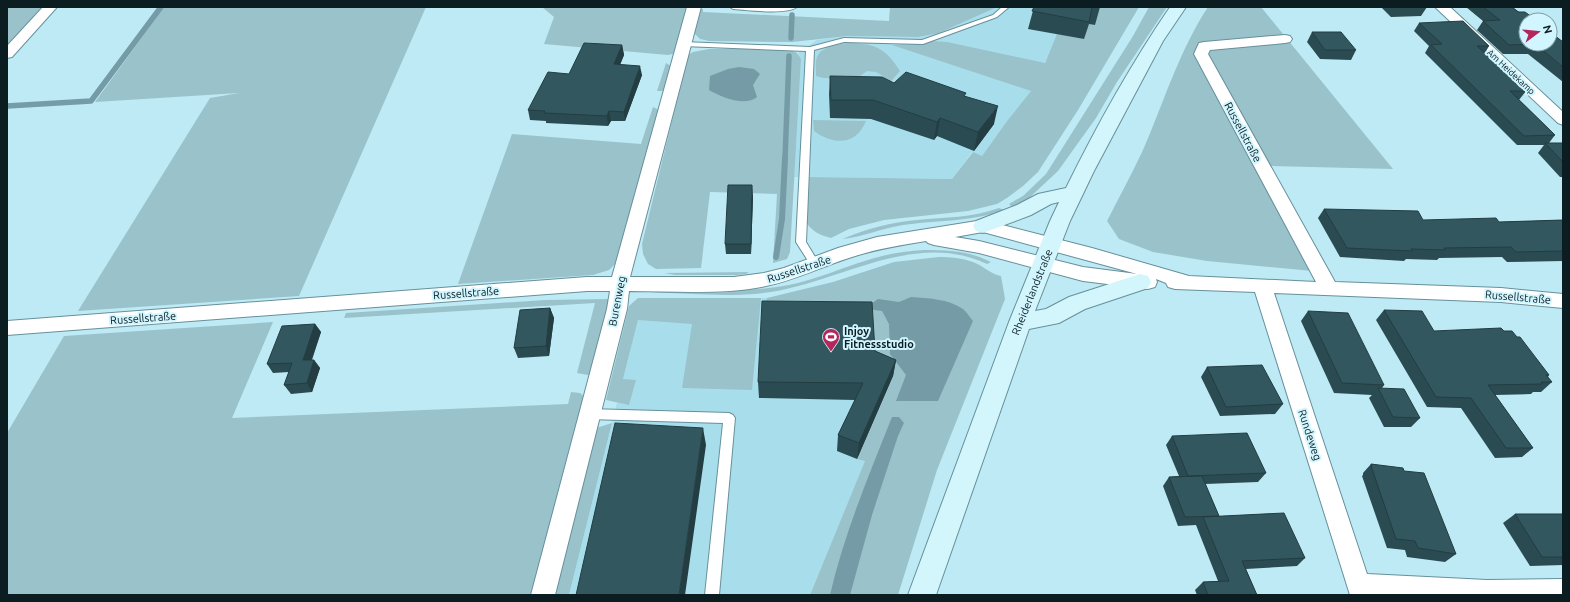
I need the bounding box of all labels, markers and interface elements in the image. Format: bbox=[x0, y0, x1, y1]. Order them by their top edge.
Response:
north arrow bbox=[1518, 12, 1558, 52]
text: N bbox=[1541, 24, 1555, 35]
street label: Am Heidekamp bbox=[1485, 47, 1537, 97]
street label: Russellstraße bbox=[1222, 100, 1264, 164]
street label: Rheiderlandstraße bbox=[1009, 247, 1055, 337]
street label: Russellstraße bbox=[766, 253, 832, 285]
street label: Burenweg bbox=[606, 275, 628, 327]
street label: Russellstraße bbox=[433, 285, 499, 301]
street label: Russellstraße bbox=[1485, 288, 1551, 306]
street label: Russellstraße bbox=[110, 310, 176, 326]
place label: Injoy Fitnessstudio bbox=[844, 325, 914, 350]
sports icon: Injoy Fitnessstudio bbox=[821, 327, 841, 352]
street label: Rundeweg bbox=[1296, 408, 1324, 462]

